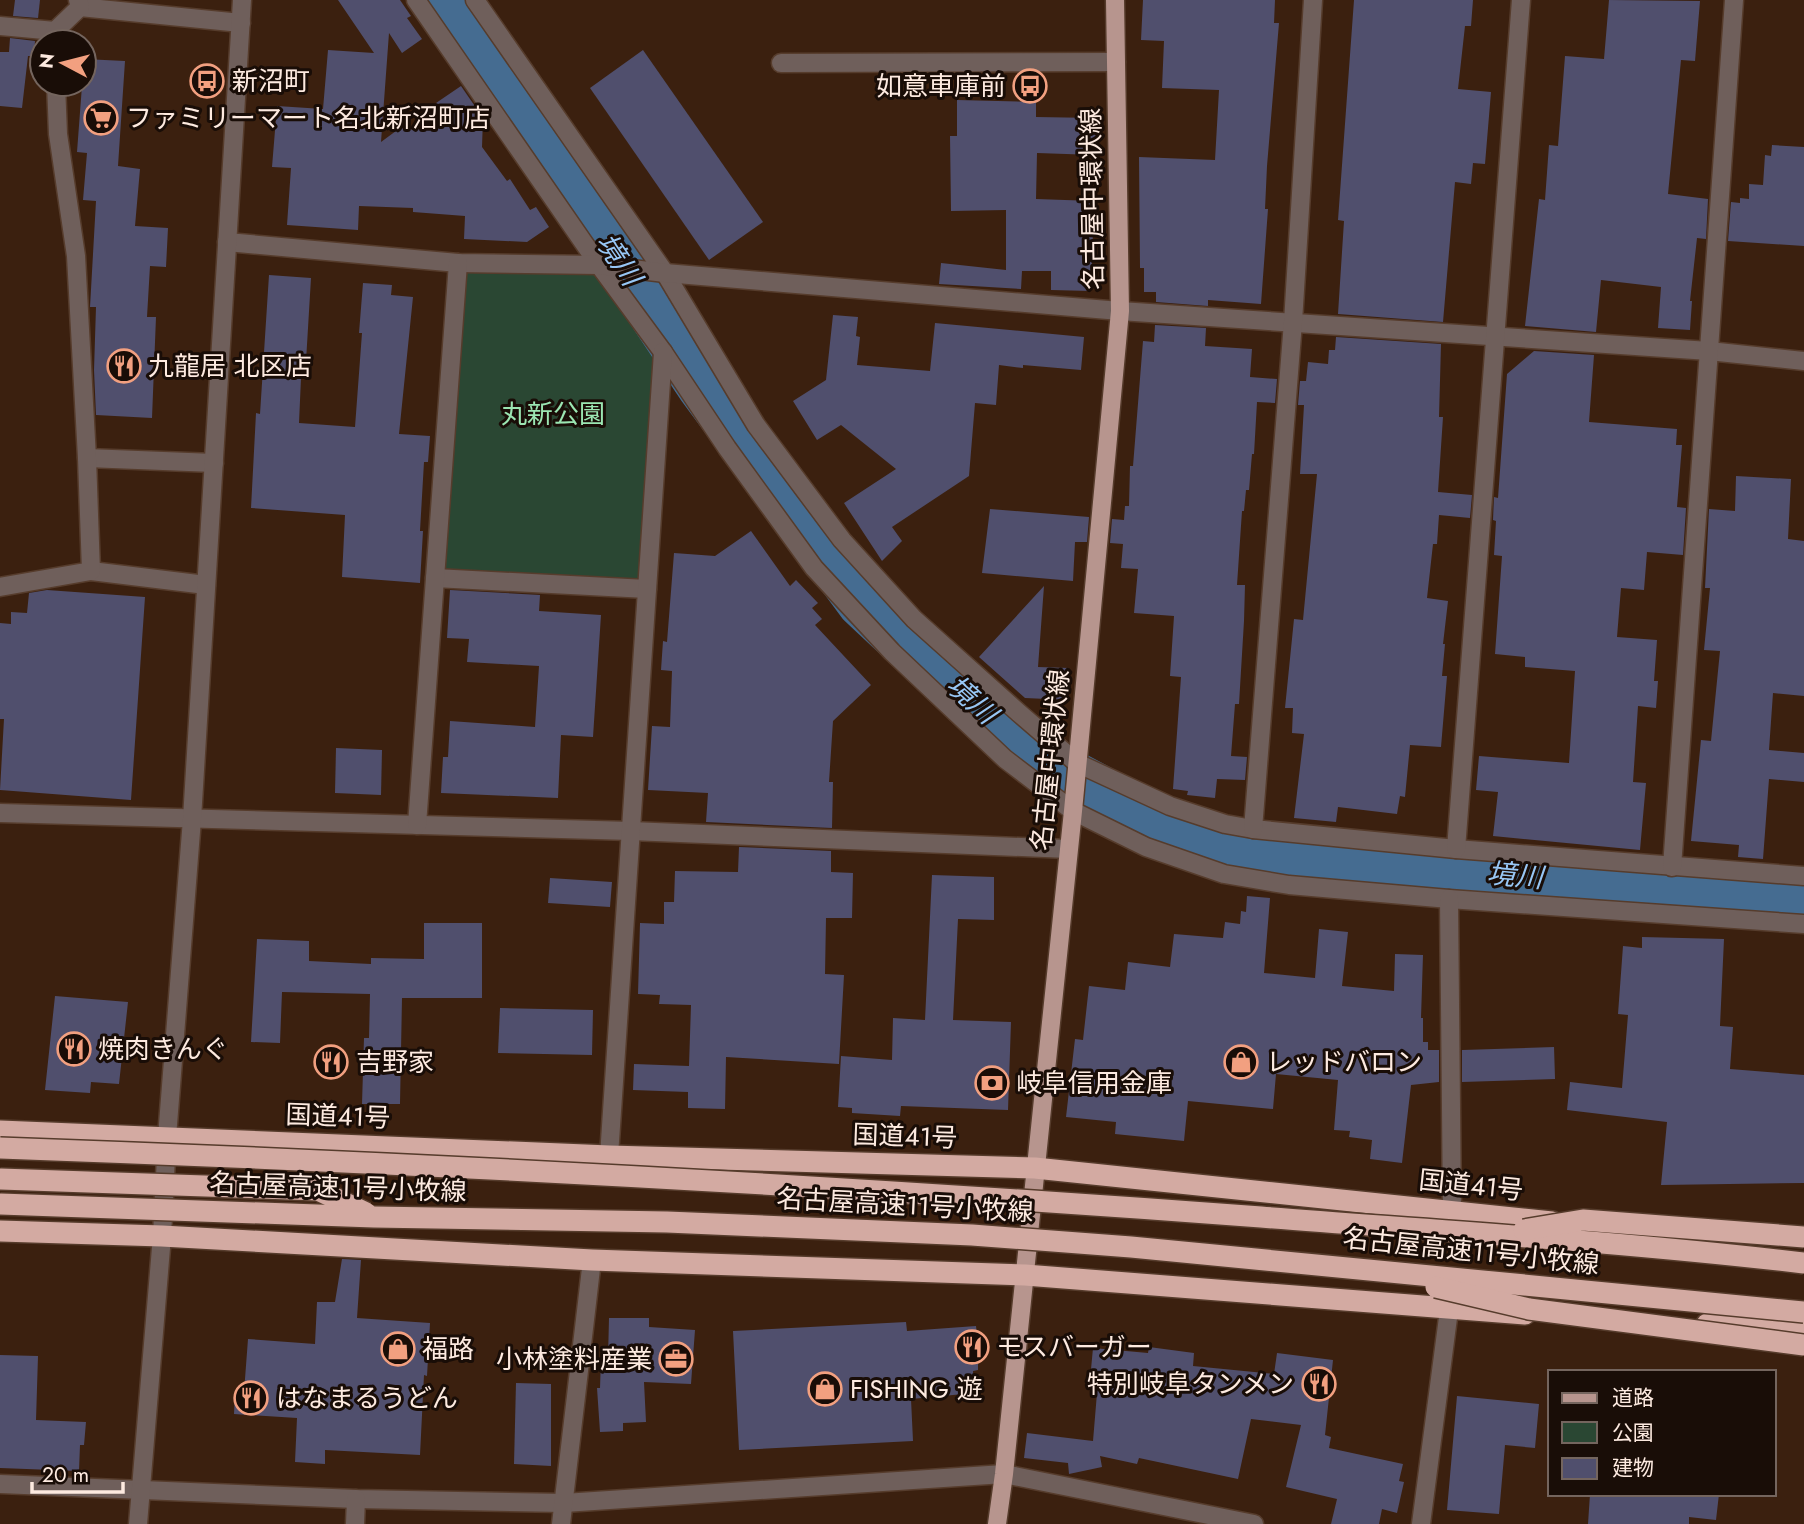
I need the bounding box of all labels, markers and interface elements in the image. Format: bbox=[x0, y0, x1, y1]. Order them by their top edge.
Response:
north arrow bbox=[28, 28, 98, 98]
text: N bbox=[32, 52, 61, 70]
bus stop icon: 新沼町 bbox=[188, 62, 226, 100]
place label: 新沼町 bbox=[232, 62, 310, 100]
place label: 如意車庫前 bbox=[876, 67, 1006, 105]
bus stop icon: 如意車庫前 bbox=[1011, 67, 1049, 105]
supermarket icon: ファミリーマート名北新沼町店 bbox=[82, 99, 120, 137]
place label: ファミリーマート名北新沼町店 bbox=[126, 99, 490, 137]
street label: 名古屋中環状線 bbox=[1071, 108, 1113, 290]
water label: 境川 bbox=[586, 225, 653, 296]
restaurant icon: 九龍居 北区店 bbox=[105, 347, 143, 385]
place label: 九龍居 北区店 bbox=[148, 347, 312, 385]
park label: 丸新公園 bbox=[501, 395, 605, 433]
water label: 境川 bbox=[937, 665, 1008, 735]
street label: 名古屋中環状線 bbox=[1022, 668, 1078, 852]
water label: 境川 bbox=[1485, 853, 1548, 899]
restaurant icon: 焼肉きんぐ bbox=[55, 1030, 93, 1068]
place label: 焼肉きんぐ bbox=[98, 1030, 228, 1068]
restaurant icon: 吉野家 bbox=[312, 1043, 350, 1081]
place label: 吉野家 bbox=[356, 1043, 434, 1081]
shop icon: レッドバロン bbox=[1222, 1043, 1260, 1081]
place label: レッドバロン bbox=[1266, 1043, 1422, 1081]
bank icon: 岐阜信用金庫 bbox=[973, 1064, 1011, 1102]
place label: 岐阜信用金庫 bbox=[1016, 1064, 1172, 1102]
street label: 国道41号 bbox=[285, 1095, 391, 1137]
street label: 国道41号 bbox=[852, 1115, 958, 1157]
street label: 国道41号 bbox=[1417, 1161, 1525, 1209]
street label: 名古屋高速11号小牧線 bbox=[209, 1164, 467, 1210]
street label: 名古屋高速11号小牧線 bbox=[775, 1179, 1035, 1231]
street label: 名古屋高速11号小牧線 bbox=[1341, 1219, 1601, 1283]
restaurant icon: モスバーガー bbox=[953, 1328, 991, 1366]
place label: モスバーガー bbox=[996, 1328, 1152, 1366]
shop icon: 福路 bbox=[379, 1330, 417, 1368]
place label: 福路 bbox=[422, 1330, 474, 1368]
place label: 小林塗料産業 bbox=[496, 1340, 652, 1378]
office icon: 小林塗料産業 bbox=[657, 1340, 695, 1378]
place label: 特別岐阜タンメン bbox=[1087, 1365, 1294, 1403]
restaurant icon: 特別岐阜タンメン bbox=[1300, 1365, 1338, 1403]
shop icon: FISHING 遊 bbox=[806, 1370, 844, 1408]
place label: FISHING 遊 bbox=[850, 1370, 983, 1408]
legend bbox=[1548, 1370, 1776, 1496]
restaurant icon: はなまるうどん bbox=[232, 1379, 270, 1417]
place label: はなまるうどん bbox=[276, 1379, 458, 1417]
text: 道路 bbox=[1612, 1383, 1654, 1413]
text: 公園 bbox=[1612, 1418, 1654, 1448]
scale bar bbox=[32, 1450, 122, 1494]
text: 建物 bbox=[1612, 1453, 1654, 1483]
text: 20 m bbox=[42, 1460, 89, 1490]

